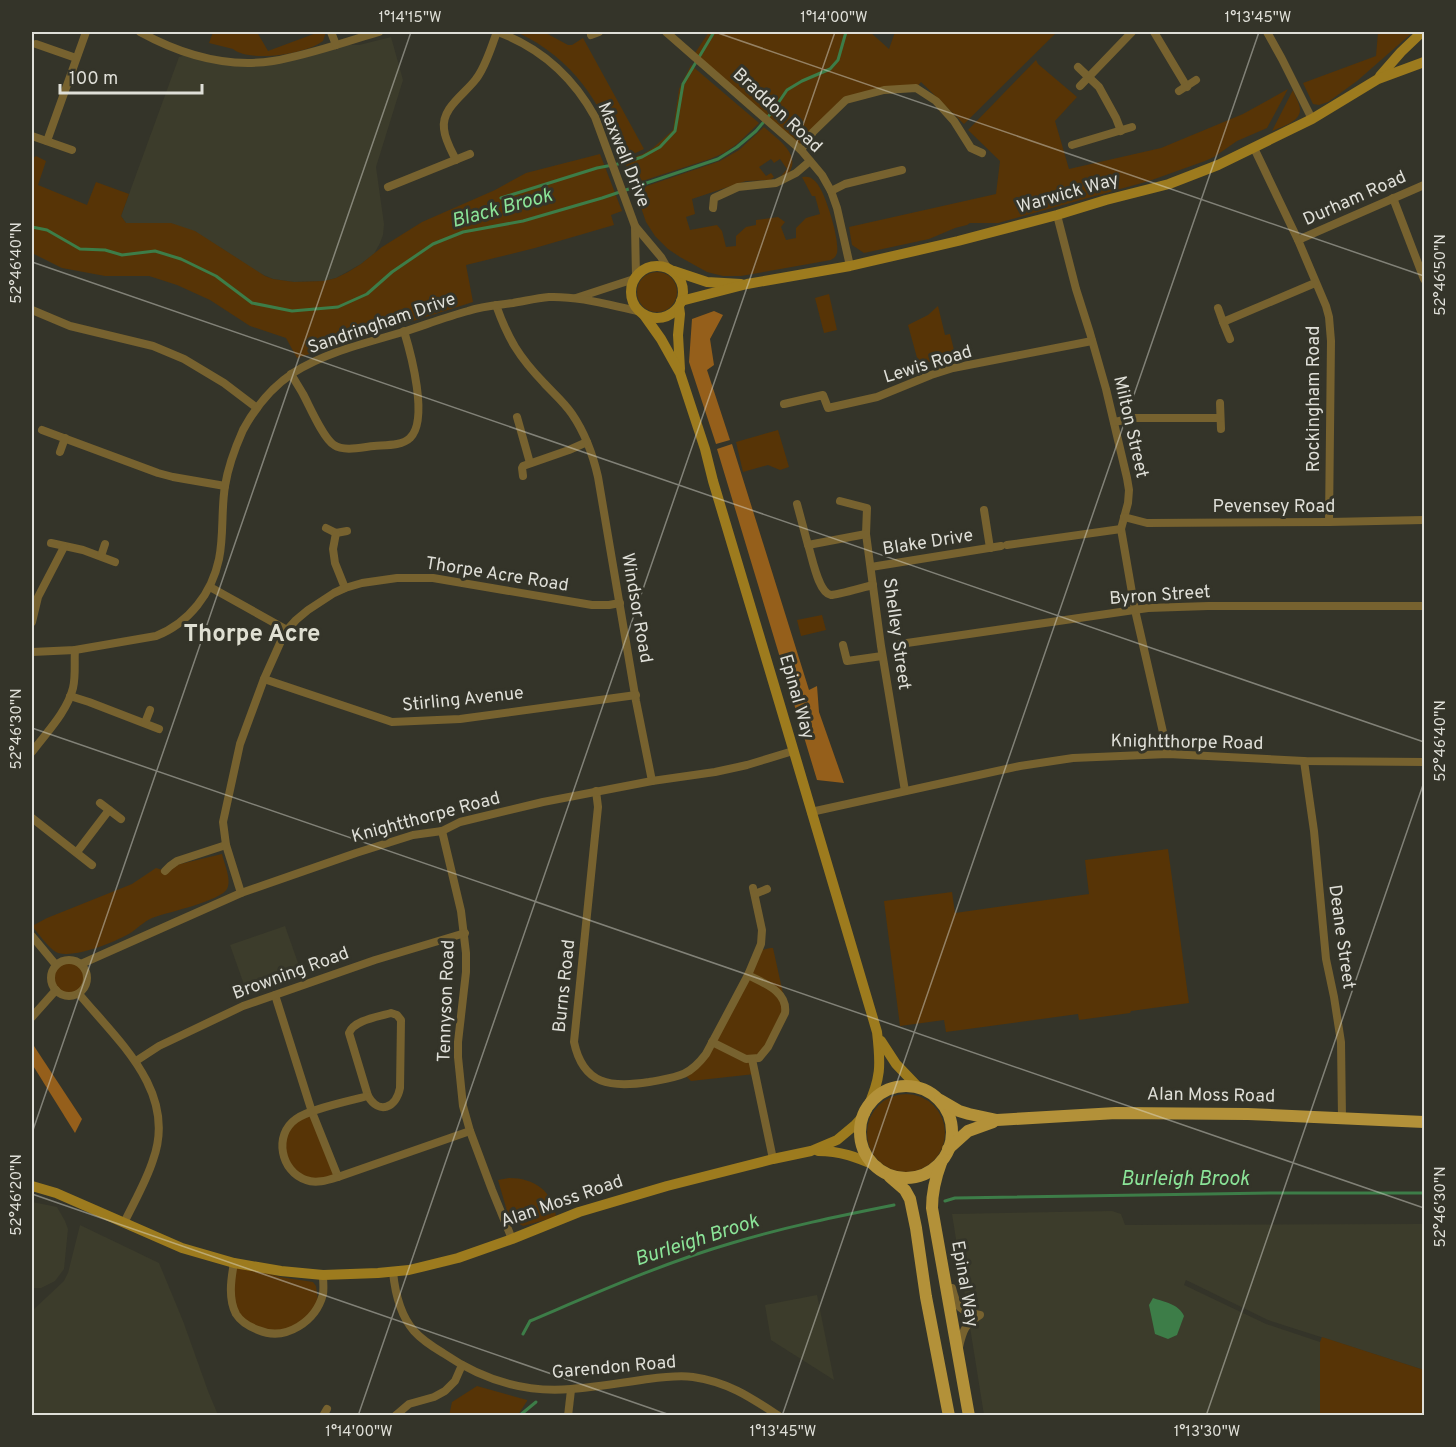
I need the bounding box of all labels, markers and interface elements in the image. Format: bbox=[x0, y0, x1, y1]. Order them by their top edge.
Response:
text: 1°14'15"W bbox=[378, 9, 442, 28]
text: 1°14'00"W bbox=[800, 9, 868, 28]
text: 1°13'45"W bbox=[1225, 9, 1291, 28]
scale bar bbox=[60, 57, 202, 95]
street label: Braddon Road bbox=[727, 64, 827, 158]
text: 100 m bbox=[69, 68, 118, 91]
street label: Maxwell Drive bbox=[591, 99, 655, 211]
street label: Durham Road bbox=[1300, 166, 1410, 232]
street label: Warwick Way bbox=[1014, 168, 1122, 220]
water label: Black Brook bbox=[449, 183, 556, 235]
text: 52°46'40"N bbox=[8, 222, 27, 304]
text: 52°46'50"N bbox=[1432, 234, 1451, 316]
street label: Sandringham Drive bbox=[305, 288, 459, 360]
street label: Rockingham Road bbox=[1303, 326, 1326, 472]
street label: Lewis Road bbox=[881, 341, 975, 389]
street label: Milton Street bbox=[1107, 374, 1153, 480]
street label: Pevensey Road bbox=[1213, 496, 1335, 519]
street label: Blake Drive bbox=[881, 524, 975, 562]
street label: Windsor Road bbox=[615, 551, 657, 665]
street label: Thorpe Acre Road bbox=[424, 552, 570, 598]
street label: Shelley Street bbox=[877, 576, 915, 692]
street label: Byron Street bbox=[1109, 581, 1211, 611]
district label: Thorpe Acre bbox=[184, 620, 320, 650]
street label: Epinal Way bbox=[773, 652, 819, 742]
street label: Stirling Avenue bbox=[401, 682, 525, 718]
text: 52°46'30"N bbox=[8, 688, 27, 770]
text: 52°46'40"N bbox=[1432, 700, 1451, 782]
street label: Knightthorpe Road bbox=[1110, 730, 1264, 756]
street label: Knightthorpe Road bbox=[349, 787, 503, 849]
street label: Deane Street bbox=[1322, 883, 1360, 991]
street label: Burns Road bbox=[549, 938, 581, 1034]
street label: Tennyson Road bbox=[433, 939, 461, 1063]
street label: Browning Road bbox=[230, 942, 352, 1006]
street label: Alan Moss Road bbox=[1147, 1083, 1275, 1109]
text: 52°46'20"N bbox=[8, 1154, 27, 1236]
text: 52°46'30"N bbox=[1432, 1166, 1451, 1248]
water label: Burleigh Brook bbox=[1121, 1167, 1250, 1193]
street label: Alan Moss Road bbox=[498, 1170, 626, 1234]
water label: Burleigh Brook bbox=[632, 1208, 763, 1273]
street label: Epinal Way bbox=[945, 1239, 983, 1329]
street label: Garendon Road bbox=[551, 1351, 677, 1385]
text: 1°14'00"W bbox=[325, 1423, 393, 1442]
text: 1°13'45"W bbox=[750, 1423, 816, 1442]
text: 1°13'30"W bbox=[1174, 1423, 1240, 1442]

